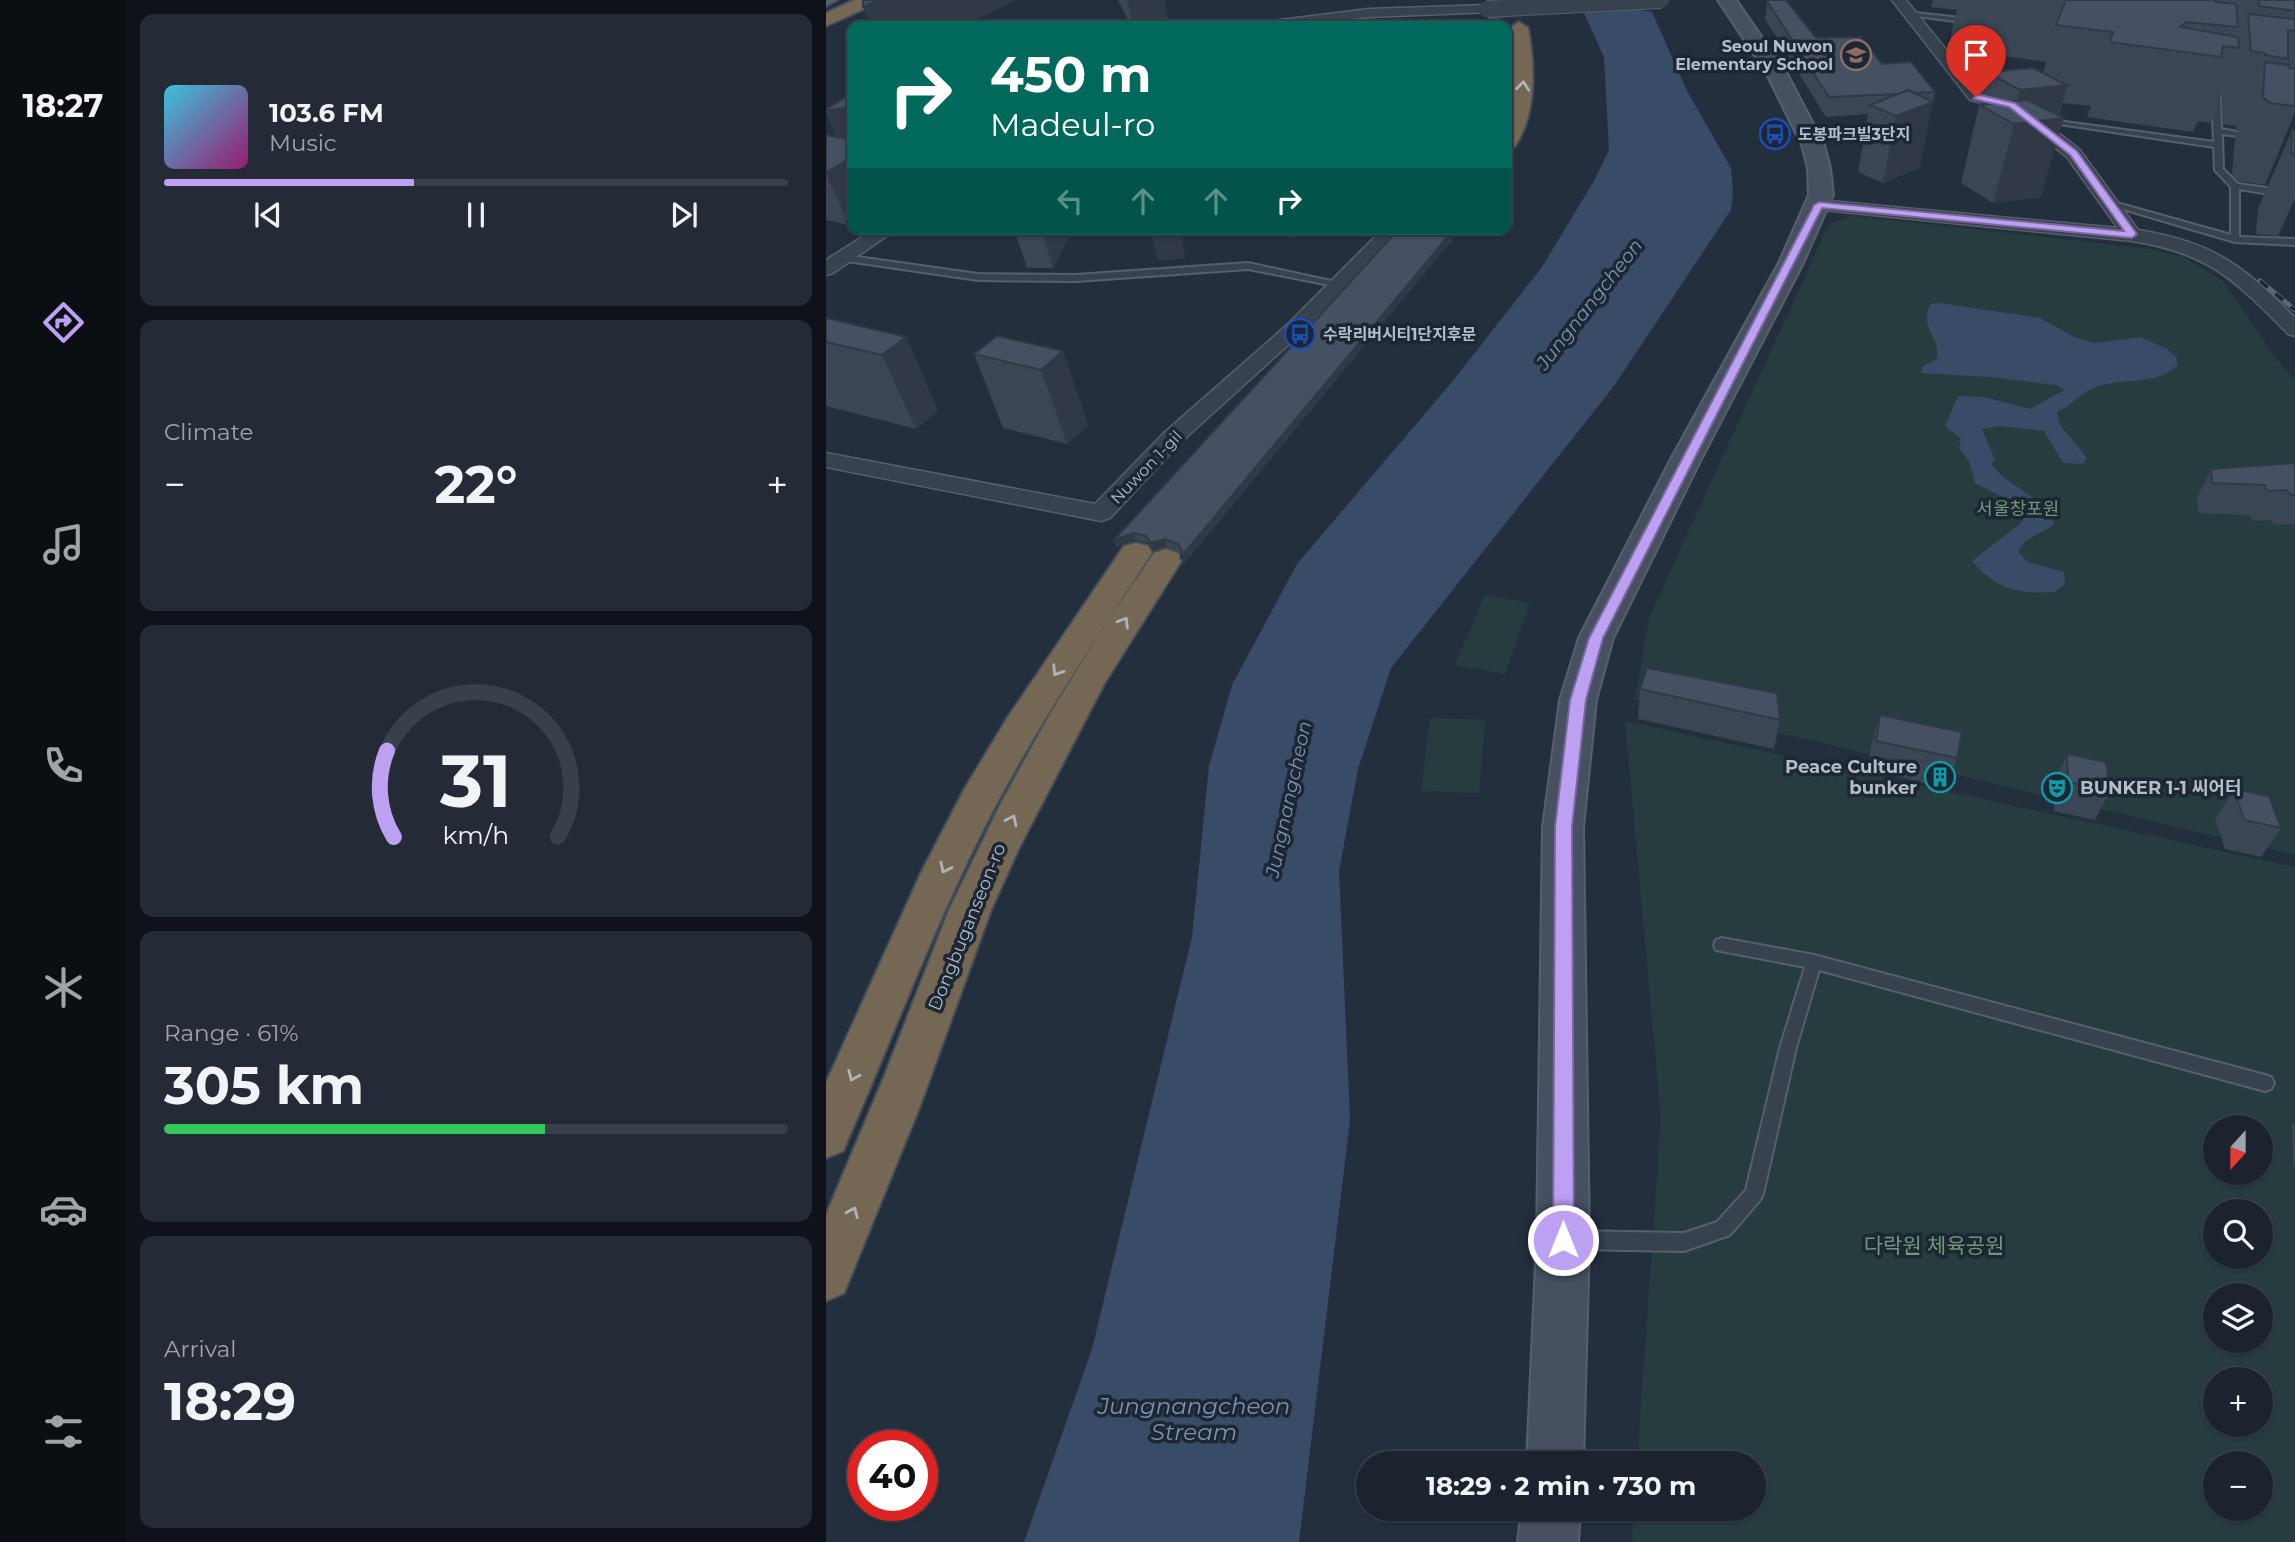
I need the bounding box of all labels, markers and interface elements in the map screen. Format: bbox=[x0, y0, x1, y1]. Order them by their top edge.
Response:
pin bbox=[1946, 25, 2006, 97]
icon: arrive bbox=[1957, 36, 1995, 74]
place label: Seoul Nuwon Elementary School bbox=[1675, 37, 1833, 74]
school or university icon: Seoul Nuwon Elementary School bbox=[1839, 38, 1873, 72]
text: 450 m bbox=[990, 45, 1151, 104]
icon: right bbox=[875, 49, 966, 140]
one-way arrow bbox=[1515, 80, 1530, 91]
text: 18:27 bbox=[23, 86, 103, 125]
text: 103.6 FM bbox=[269, 97, 384, 129]
text: Madeul-ro bbox=[990, 105, 1155, 144]
bus stop icon: 도봉파크빌3단지 bbox=[1758, 117, 1792, 151]
place label: 도봉파크빌3단지 bbox=[1798, 125, 1911, 144]
text: Music bbox=[269, 129, 337, 157]
icon: left bbox=[1051, 182, 1089, 220]
icon: ahead bbox=[1124, 182, 1162, 220]
icon: ahead bbox=[1197, 182, 1235, 220]
icon: right bbox=[1270, 182, 1308, 220]
icon: previous bbox=[249, 196, 287, 234]
icon: pause bbox=[457, 196, 495, 234]
icon: next bbox=[665, 196, 703, 234]
water label: Jungnangcheon bbox=[1531, 235, 1647, 375]
icon: directions bbox=[39, 298, 88, 347]
bus stop icon: 수락리버시티1단지후문 bbox=[1283, 317, 1317, 351]
place label: 수락리버시티1단지후문 bbox=[1323, 325, 1476, 344]
text: Climate bbox=[164, 418, 253, 446]
street label: Nuwon 1-gil bbox=[1107, 427, 1186, 508]
text: 22° bbox=[434, 453, 518, 516]
text: − bbox=[164, 461, 186, 508]
text: + bbox=[766, 461, 788, 508]
park label: 서울창포원 bbox=[1977, 498, 2059, 520]
icon: music bbox=[39, 520, 88, 569]
one-way arrow bbox=[1115, 617, 1128, 630]
one-way arrow bbox=[1052, 663, 1065, 676]
water label: Jungnangcheon bbox=[1260, 719, 1316, 880]
text: 31 bbox=[439, 737, 512, 825]
icon: phone bbox=[39, 741, 88, 790]
place label: Peace Culture bunker bbox=[1785, 756, 1917, 799]
building icon: Peace Culture bunker bbox=[1923, 760, 1957, 794]
theatre icon: BUNKER 1-1 씨어터 bbox=[2040, 771, 2074, 805]
place label: BUNKER 1-1 씨어터 bbox=[2080, 777, 2242, 799]
one-way arrow bbox=[1004, 815, 1018, 827]
text: km/h bbox=[443, 820, 509, 850]
street label: Dongbuganseon-ro bbox=[923, 840, 1011, 1014]
one-way arrow bbox=[939, 861, 953, 873]
icon: climate bbox=[39, 963, 88, 1012]
text: Range · 61% bbox=[164, 1019, 299, 1047]
text: 305 km bbox=[164, 1054, 364, 1117]
one-way arrow bbox=[847, 1069, 861, 1082]
north arrow bbox=[2203, 1115, 2273, 1185]
map controls bbox=[2203, 1115, 2273, 1521]
icon: car bbox=[39, 1185, 88, 1234]
button: search bbox=[2203, 1199, 2273, 1269]
position arrow bbox=[1526, 1203, 1600, 1277]
one-way arrow bbox=[845, 1207, 859, 1219]
park label: 다락원 체육공원 bbox=[1864, 1233, 2004, 1258]
button: layers bbox=[2203, 1283, 2273, 1353]
text: Arrival bbox=[164, 1335, 237, 1363]
button: + bbox=[2203, 1367, 2273, 1437]
text: 18:29 bbox=[164, 1370, 296, 1433]
water label: Jungnangcheon Stream bbox=[1097, 1392, 1290, 1446]
icon: filters bbox=[39, 1407, 88, 1456]
speed limit sign: 40 bbox=[847, 1430, 938, 1521]
button: − bbox=[2203, 1451, 2273, 1521]
text: 18:29 · 2 min · 730 m bbox=[1426, 1470, 1696, 1502]

